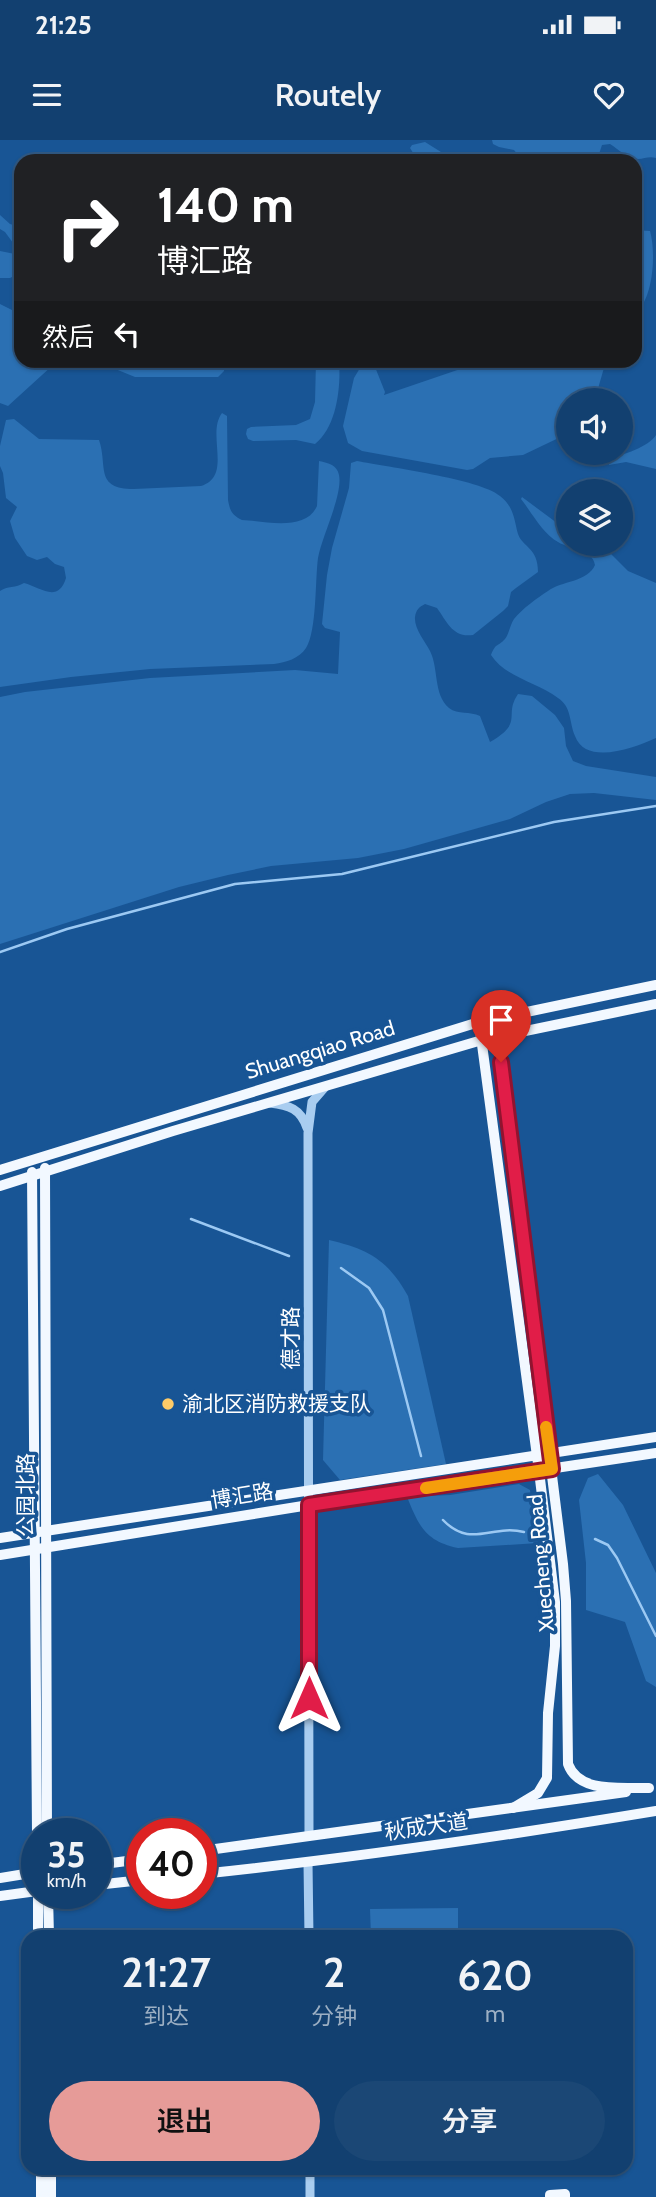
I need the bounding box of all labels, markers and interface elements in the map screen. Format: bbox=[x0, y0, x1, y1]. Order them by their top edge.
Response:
text: 21:25 bbox=[35, 9, 92, 41]
text: Routely bbox=[275, 75, 381, 114]
icon: menu bbox=[28, 76, 66, 114]
icon: heart bbox=[590, 76, 628, 114]
text: 140 m bbox=[157, 175, 294, 234]
icon: right bbox=[42, 182, 133, 273]
text: 博汇路 bbox=[157, 241, 253, 280]
icon: left bbox=[108, 315, 146, 353]
text: 然后 bbox=[42, 321, 94, 353]
map controls bbox=[556, 388, 633, 556]
button: sound bbox=[556, 388, 633, 465]
button: layers bbox=[556, 479, 633, 556]
pin bbox=[471, 990, 531, 1062]
icon: arrive bbox=[482, 1001, 520, 1039]
street label: Shuangqiao Road bbox=[242, 1015, 398, 1084]
street label: 德才路 bbox=[278, 1307, 303, 1370]
place label: 渝北区消防救援支队 bbox=[182, 1391, 371, 1416]
marker: 渝北区消防救援支队 bbox=[160, 1396, 176, 1412]
street label: 公园北路 bbox=[13, 1453, 38, 1537]
street label: 博汇路 bbox=[209, 1478, 275, 1513]
street label: Xuecheng Road bbox=[522, 1493, 559, 1633]
position arrow bbox=[272, 1661, 346, 1735]
street label: 秋成大道 bbox=[383, 1808, 469, 1845]
speed limit sign: 40 bbox=[126, 1818, 217, 1909]
text: 35 bbox=[48, 1833, 85, 1876]
text: km/h bbox=[47, 1870, 86, 1892]
text: 21:27 bbox=[121, 1946, 211, 1998]
text: 2 bbox=[323, 1946, 345, 1998]
text: 620 bbox=[457, 1949, 533, 2001]
text: m bbox=[485, 2000, 505, 2028]
text: 到达 bbox=[143, 2002, 189, 2030]
text: 分钟 bbox=[311, 2002, 357, 2030]
button: 退出 bbox=[49, 2081, 320, 2161]
button: 分享 bbox=[334, 2081, 605, 2161]

